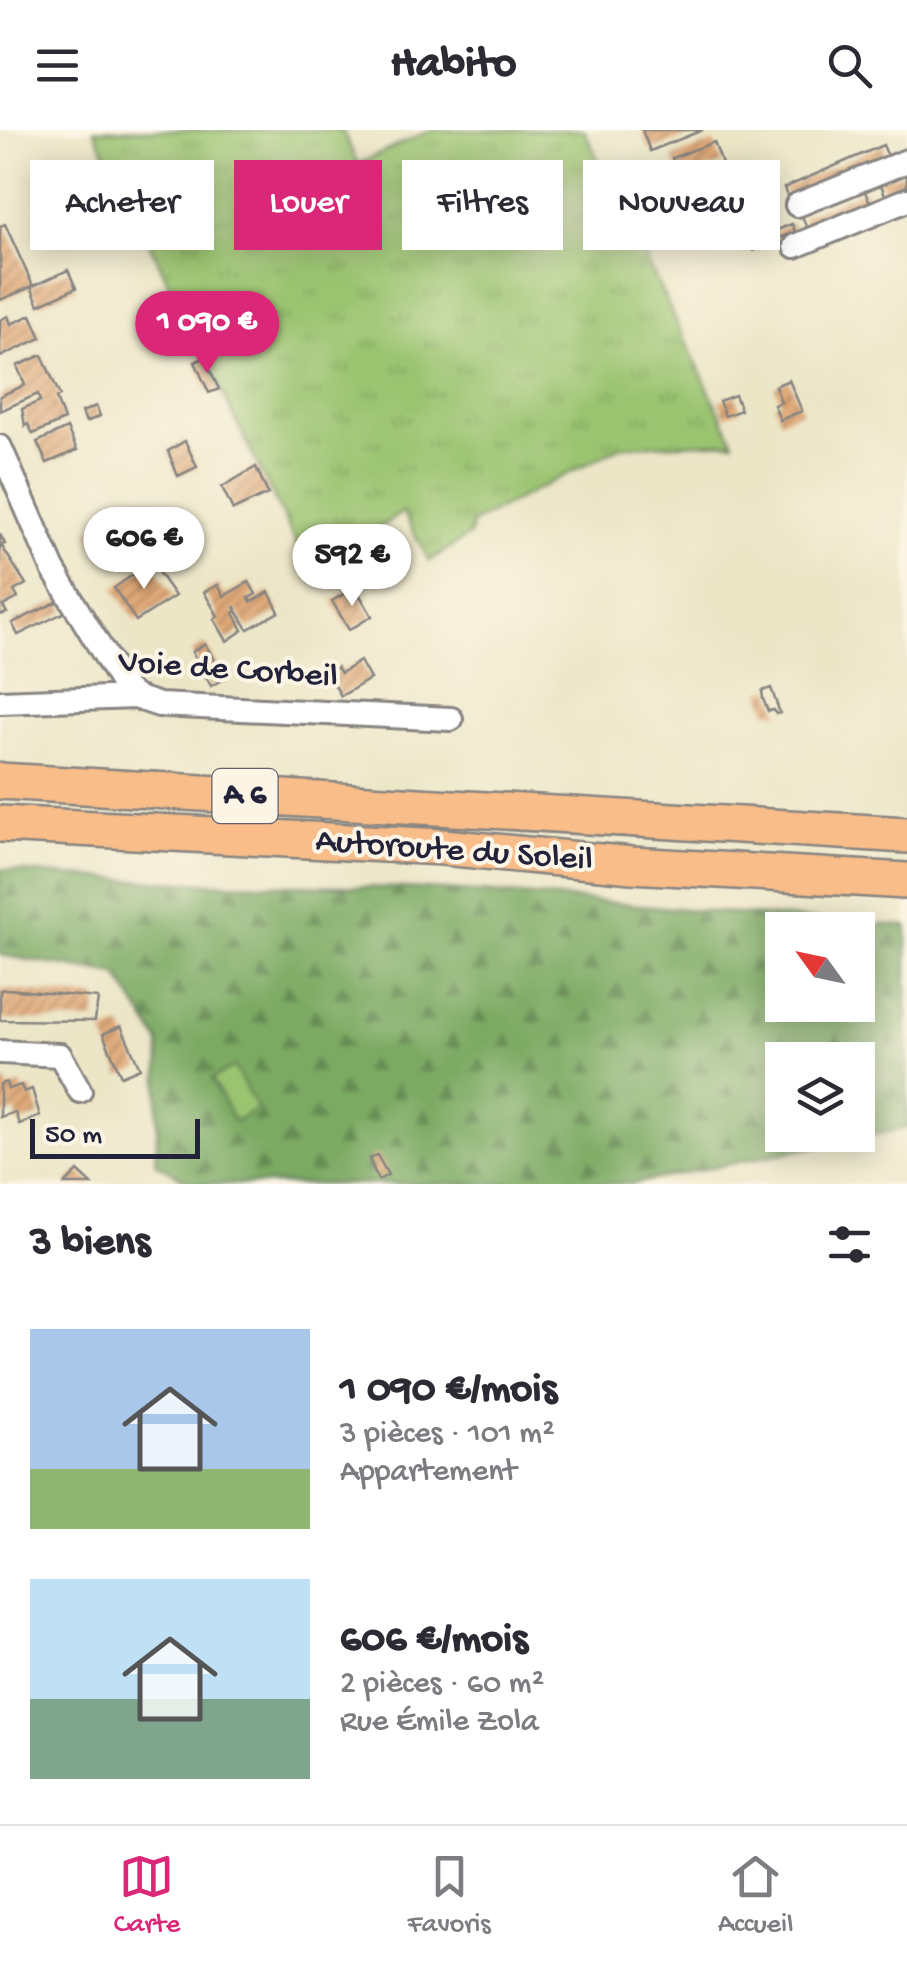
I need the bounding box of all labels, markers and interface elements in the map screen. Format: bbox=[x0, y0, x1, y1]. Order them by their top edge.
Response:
icon: menu bbox=[30, 38, 85, 93]
icon: search bbox=[822, 38, 877, 93]
text: Habito bbox=[391, 39, 516, 92]
chip: Acheter bbox=[30, 160, 214, 250]
chip: Louer bbox=[234, 160, 382, 250]
chip: Filtres bbox=[402, 160, 563, 250]
chip: Nouveau bbox=[583, 160, 780, 250]
pin: 1 090 € bbox=[115, 291, 299, 376]
text: 1 090 € bbox=[157, 304, 257, 342]
pin: 606 € bbox=[74, 507, 214, 592]
text: 606 € bbox=[105, 520, 183, 558]
pin: 592 € bbox=[282, 524, 422, 609]
text: 592 € bbox=[314, 537, 390, 575]
street label: Voie de Corbeil bbox=[116, 643, 339, 699]
road number: A 6 bbox=[212, 769, 278, 823]
street label: Autoroute du Soleil bbox=[314, 822, 594, 882]
north arrow bbox=[765, 912, 875, 1022]
map controls bbox=[765, 912, 875, 1152]
button: layers bbox=[765, 1042, 875, 1152]
scale bar bbox=[30, 1114, 200, 1158]
text: 50 m bbox=[45, 1120, 102, 1153]
icon: filters bbox=[822, 1217, 877, 1272]
text: 3 biens bbox=[30, 1220, 150, 1269]
text: 1 090 €/mois bbox=[340, 1367, 557, 1416]
icon: home bbox=[110, 1369, 230, 1489]
text: 3 pièces · 101 m² bbox=[340, 1416, 555, 1454]
text: Appartement bbox=[340, 1454, 517, 1492]
text: 606 €/mois bbox=[340, 1617, 528, 1666]
icon: home bbox=[110, 1619, 230, 1739]
text: 2 pièces · 60 m² bbox=[340, 1666, 544, 1704]
text: Rue Émile Zola bbox=[340, 1704, 539, 1742]
tab: Carte bbox=[114, 1849, 180, 1942]
tab: Favoris bbox=[408, 1849, 491, 1942]
tab: Accueil bbox=[718, 1849, 793, 1942]

